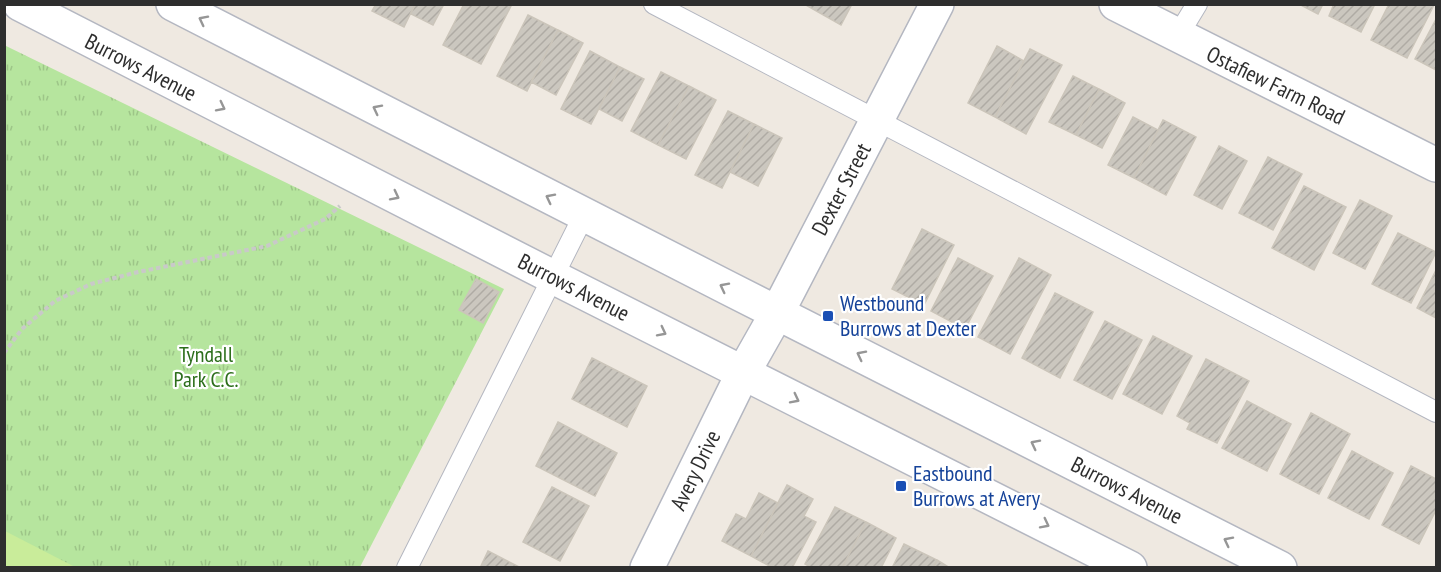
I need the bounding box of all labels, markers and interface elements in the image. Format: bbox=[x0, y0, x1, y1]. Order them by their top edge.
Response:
one-way arrow bbox=[199, 16, 210, 27]
street label: Burrows Avenue bbox=[81, 27, 201, 107]
street label: Ostafiew Farm Road bbox=[1202, 39, 1350, 131]
one-way arrow bbox=[215, 100, 226, 112]
one-way arrow bbox=[373, 105, 383, 116]
street label: Dexter Street bbox=[805, 138, 877, 240]
one-way arrow bbox=[389, 189, 399, 200]
one-way arrow bbox=[546, 194, 557, 205]
street label: Burrows Avenue bbox=[514, 247, 634, 327]
one-way arrow bbox=[720, 282, 731, 294]
place label: Westbound Burrows at Dexter bbox=[840, 289, 976, 342]
marker: Westbound Burrows at Dexter bbox=[821, 309, 835, 323]
one-way arrow bbox=[656, 325, 667, 336]
park label: Tyndall Park C.C. bbox=[174, 340, 238, 393]
one-way arrow bbox=[856, 351, 867, 363]
one-way arrow bbox=[789, 392, 800, 403]
street label: Avery Drive bbox=[664, 425, 726, 515]
one-way arrow bbox=[1030, 439, 1041, 451]
street label: Burrows Avenue bbox=[1067, 450, 1187, 530]
place label: Eastbound Burrows at Avery bbox=[913, 459, 1041, 512]
marker: Eastbound Burrows at Avery bbox=[894, 479, 908, 493]
one-way arrow bbox=[1038, 517, 1049, 529]
one-way arrow bbox=[1223, 537, 1234, 548]

